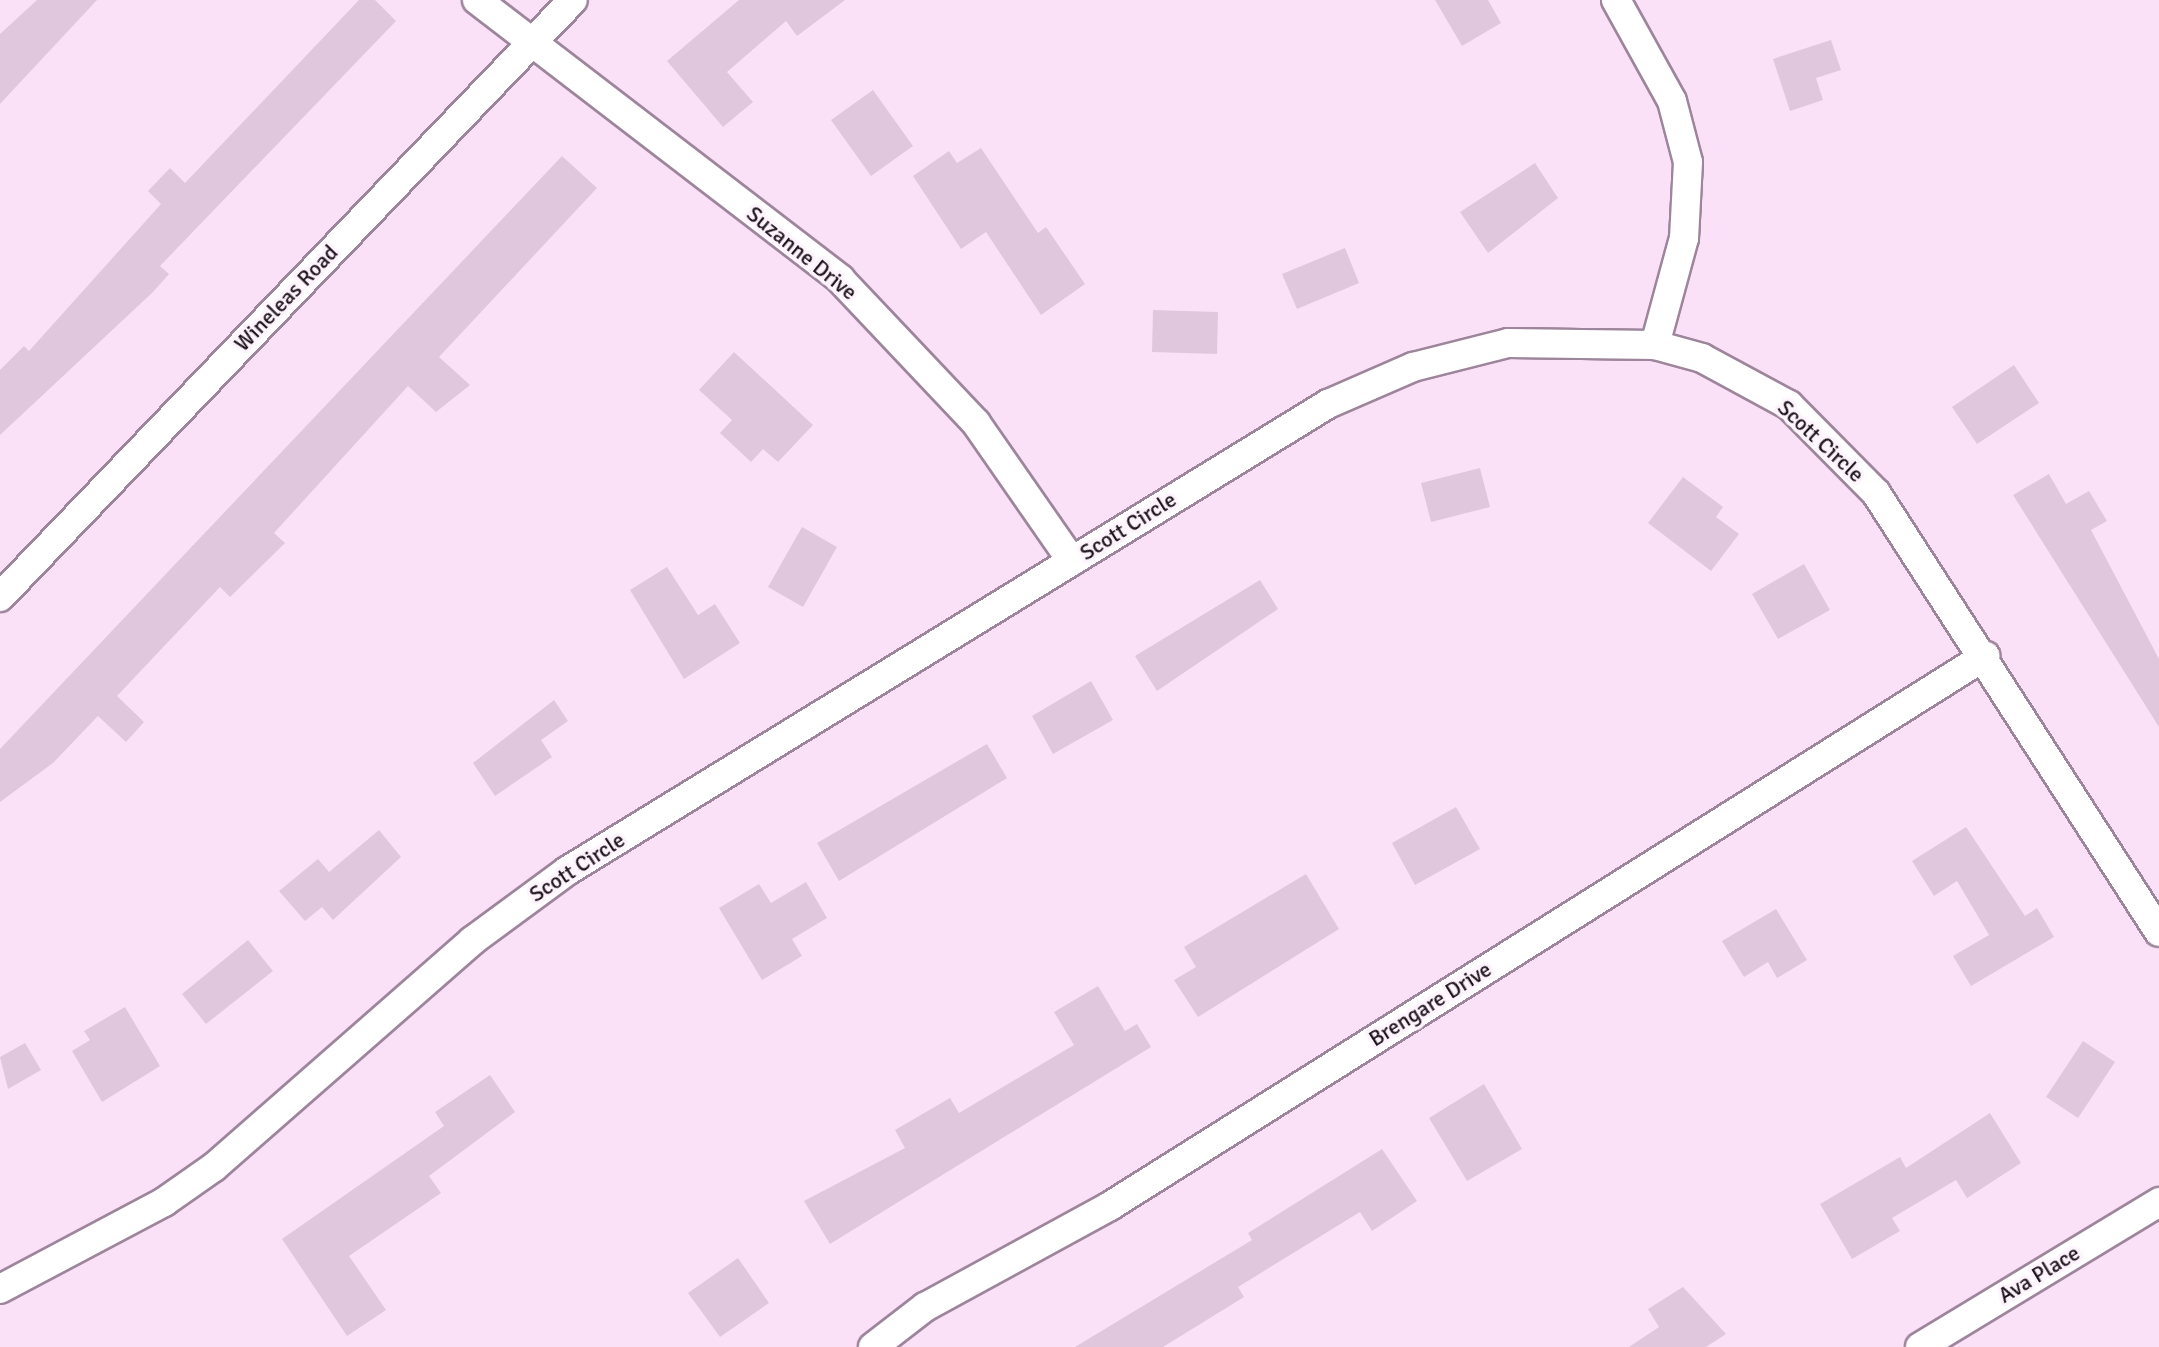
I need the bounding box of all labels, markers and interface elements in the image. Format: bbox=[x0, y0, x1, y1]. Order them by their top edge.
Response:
street label: Suzanne Drive bbox=[742, 200, 862, 306]
street label: Wineleas Road bbox=[229, 239, 343, 357]
street label: Scott Circle bbox=[1772, 394, 1870, 488]
street label: Scott Circle bbox=[1075, 486, 1181, 566]
street label: Scott Circle bbox=[524, 826, 630, 908]
street label: Brengare Drive bbox=[1364, 956, 1496, 1052]
street label: Ava Place bbox=[1993, 1239, 2085, 1309]

